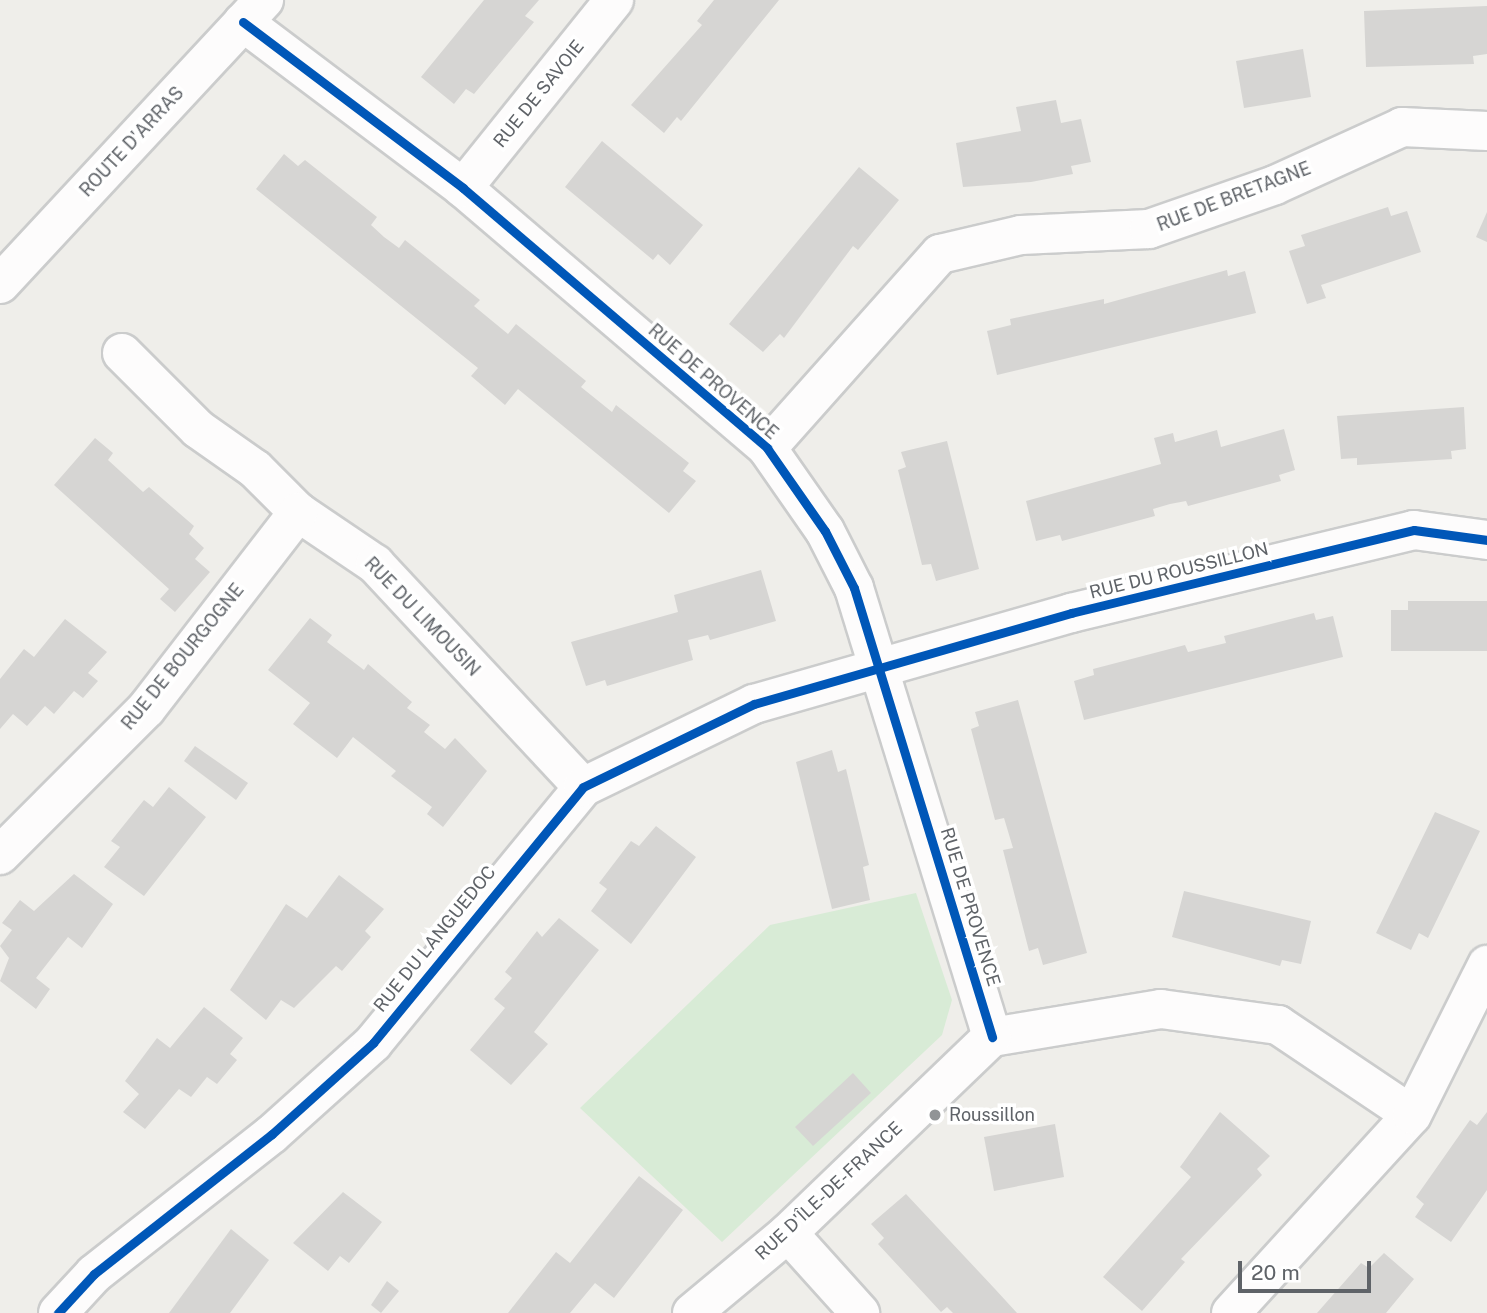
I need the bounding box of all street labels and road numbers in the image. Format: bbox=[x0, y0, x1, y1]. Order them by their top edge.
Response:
street label: RUE DE SAVOIE bbox=[489, 36, 589, 152]
street label: ROUTE D'ARRAS bbox=[76, 83, 188, 201]
street label: RUE DE BRETAGNE bbox=[1154, 158, 1314, 236]
street label: RUE DE PROVENCE bbox=[644, 320, 782, 444]
street label: RUE DU ROUSSILLON bbox=[1087, 538, 1271, 604]
street label: RUE DU LIMOUSIN bbox=[360, 553, 484, 681]
street label: RUE DE BOURGOGNE bbox=[117, 580, 249, 734]
street label: RUE DE PROVENCE bbox=[936, 825, 1004, 989]
street label: RUE DU LANGUEDOC bbox=[369, 862, 501, 1016]
street label: RUE D'ÎLE-DE-FRANCE bbox=[751, 1117, 907, 1265]

